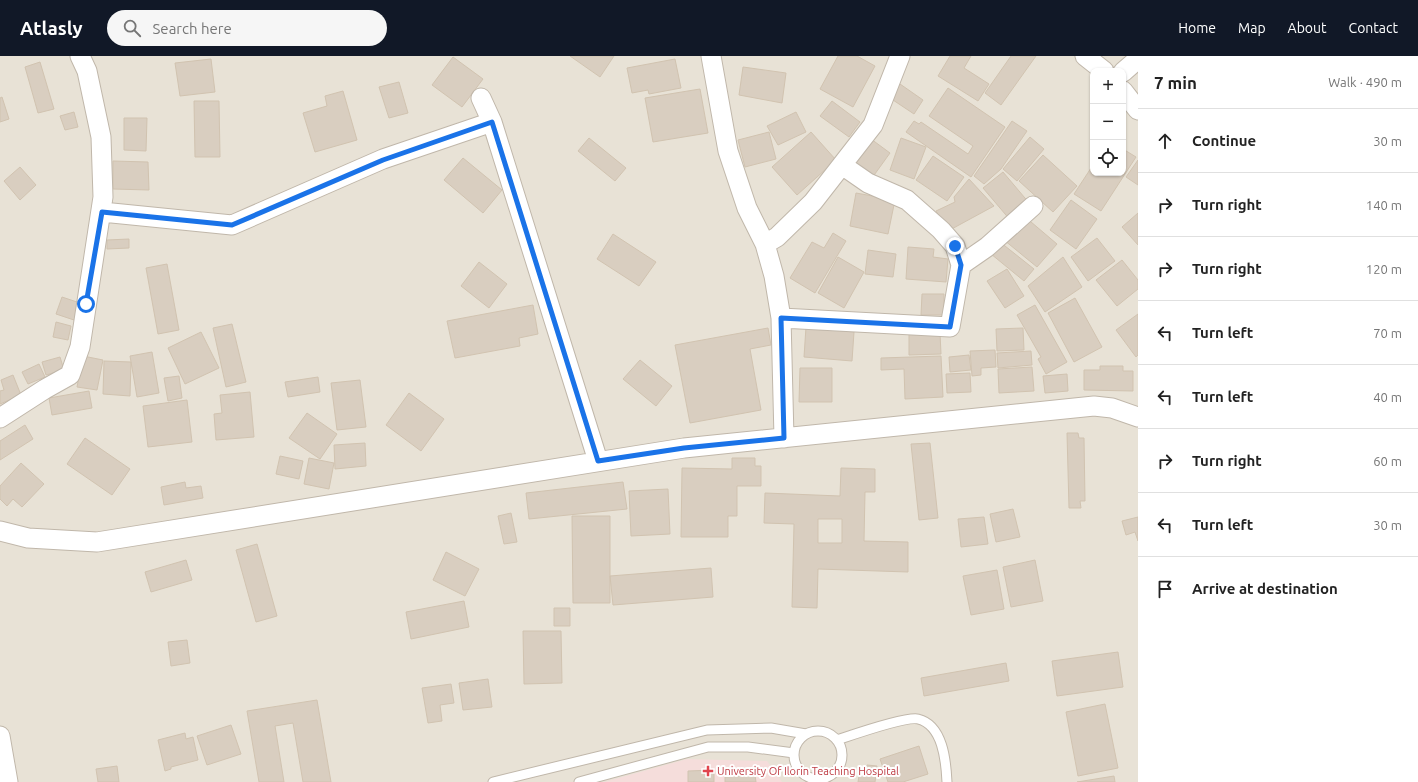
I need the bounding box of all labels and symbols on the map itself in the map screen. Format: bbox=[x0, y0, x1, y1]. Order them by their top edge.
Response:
route end bbox=[946, 237, 964, 255]
route start bbox=[77, 295, 95, 313]
marker: University Of Ilorin Teaching Hospital bbox=[702, 765, 714, 777]
place label: University Of Ilorin Teaching Hospital bbox=[717, 765, 899, 777]

